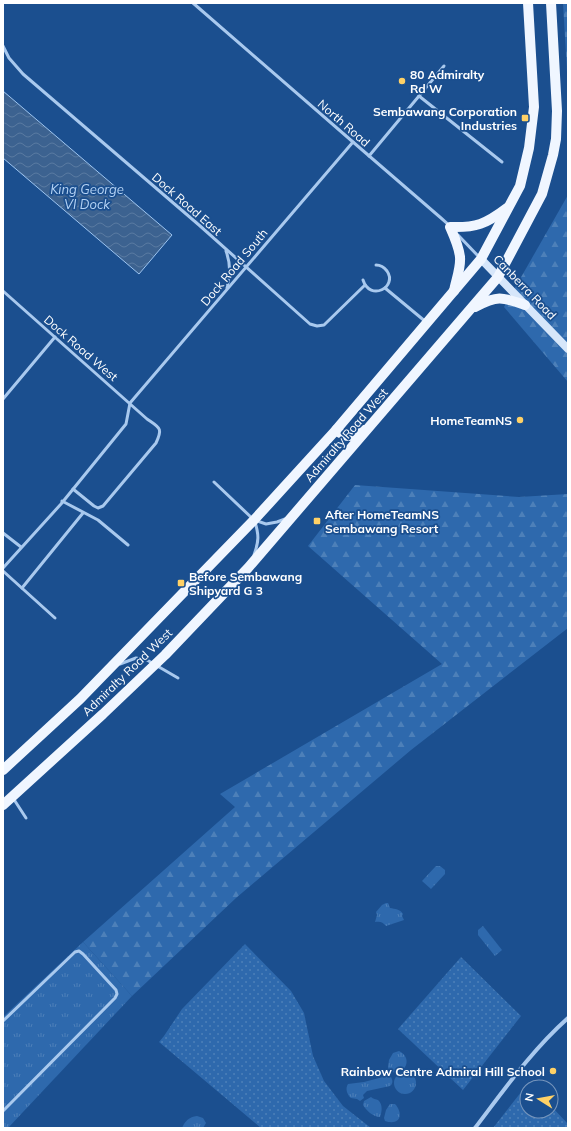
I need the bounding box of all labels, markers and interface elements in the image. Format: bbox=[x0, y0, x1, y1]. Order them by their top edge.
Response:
place label: 80 Admiralty Rd W bbox=[410, 67, 485, 96]
marker: 80 Admiralty Rd W bbox=[397, 76, 407, 86]
street label: North Road bbox=[315, 96, 373, 150]
place label: Sembawang Corporation Industries bbox=[373, 104, 517, 133]
marker: Sembawang Corporation Industries bbox=[520, 113, 530, 123]
street label: Dock Road East bbox=[149, 170, 225, 238]
water label: King George VI Dock bbox=[50, 181, 124, 212]
street label: Dock Road South bbox=[197, 225, 271, 309]
street label: Canberra Road bbox=[490, 251, 560, 323]
street label: Dock Road West bbox=[41, 312, 121, 384]
street label: Admiralty Road West bbox=[301, 385, 391, 485]
place label: HomeTeamNS bbox=[430, 413, 512, 428]
marker: HomeTeamNS bbox=[515, 415, 525, 425]
place label: After HomeTeamNS Sembawang Resort bbox=[325, 507, 439, 536]
marker: After HomeTeamNS Sembawang Resort bbox=[312, 516, 322, 526]
place label: Before Sembawang Shipyard G 3 bbox=[189, 569, 302, 598]
marker: Before Sembawang Shipyard G 3 bbox=[176, 578, 186, 588]
street label: Admiralty Road West bbox=[79, 625, 175, 719]
place label: Rainbow Centre Admiral Hill School bbox=[341, 1064, 545, 1079]
marker: Rainbow Centre Admiral Hill School bbox=[548, 1066, 558, 1076]
north arrow bbox=[519, 1079, 559, 1119]
text: N bbox=[522, 1092, 537, 1103]

